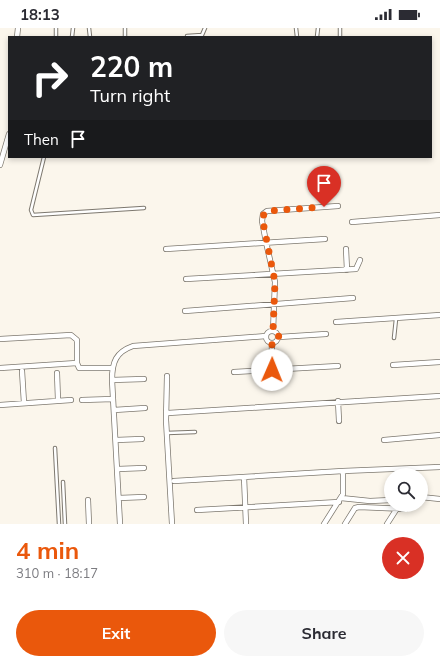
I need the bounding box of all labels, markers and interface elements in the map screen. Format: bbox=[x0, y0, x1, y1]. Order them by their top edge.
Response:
text: 18:13 bbox=[20, 5, 60, 24]
text: 220 m bbox=[90, 49, 173, 84]
icon: right bbox=[24, 52, 76, 104]
text: Turn right bbox=[90, 84, 170, 107]
icon: arrive bbox=[67, 128, 89, 150]
text: Then bbox=[24, 130, 59, 149]
pin bbox=[307, 166, 341, 207]
icon: arrive bbox=[313, 172, 335, 194]
position arrow bbox=[251, 349, 293, 391]
map controls bbox=[384, 468, 428, 512]
button: search bbox=[384, 468, 428, 512]
text: 4 min bbox=[16, 535, 79, 565]
button: close bbox=[382, 537, 424, 579]
text: 310 m · 18:17 bbox=[16, 565, 98, 581]
button: Exit bbox=[16, 610, 216, 656]
button: Share bbox=[224, 610, 424, 656]

